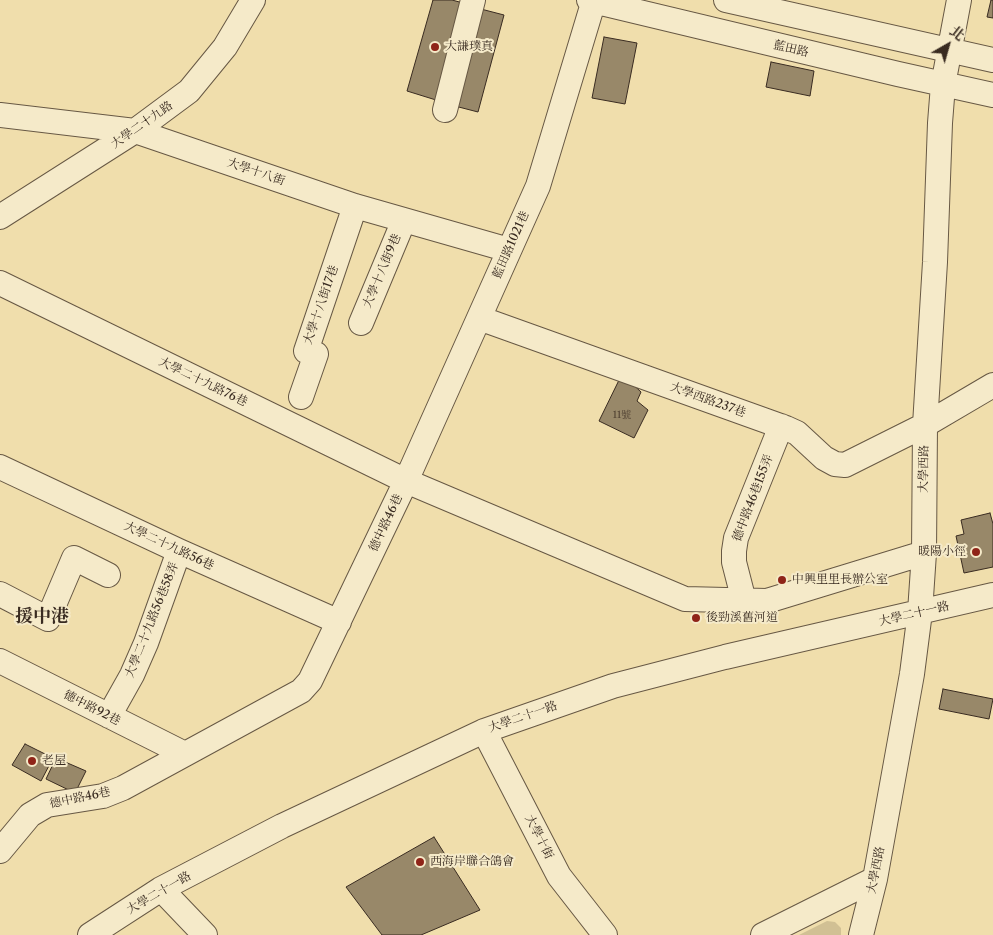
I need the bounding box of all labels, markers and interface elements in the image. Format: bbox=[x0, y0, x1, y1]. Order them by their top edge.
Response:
north arrow bbox=[923, 20, 973, 70]
text: 北 bbox=[946, 22, 968, 45]
street label: 藍田路 bbox=[772, 38, 810, 60]
place label: 大謙璞真 bbox=[445, 40, 493, 54]
marker: 大謙璞真 bbox=[429, 41, 441, 53]
street label: 大學二十九路 bbox=[108, 98, 176, 152]
street label: 大學十八街 bbox=[225, 155, 287, 189]
street label: 藍田路1021巷 bbox=[490, 209, 532, 281]
street label: 大學十八街9巷 bbox=[360, 232, 404, 310]
street label: 大學十八街17巷 bbox=[301, 263, 341, 347]
street label: 大學二十九路76巷 bbox=[156, 354, 250, 410]
street label: 大學西路237巷 bbox=[668, 380, 748, 420]
house number: 11號 bbox=[613, 409, 631, 421]
street label: 大學西路 bbox=[916, 445, 932, 493]
street label: 德中路46巷155弄 bbox=[730, 452, 776, 544]
street label: 德中路46巷 bbox=[366, 492, 406, 554]
street label: 大學二十九路56巷 bbox=[122, 519, 216, 573]
place label: 暖陽小徑 bbox=[918, 545, 966, 559]
marker: 暖陽小徑 bbox=[970, 546, 982, 558]
street label: 大學二十九路56巷58弄 bbox=[122, 560, 182, 680]
place label: 中興里里長辦公室 bbox=[792, 573, 888, 587]
marker: 中興里里長辦公室 bbox=[776, 574, 788, 586]
street label: 大學二十一路 bbox=[877, 599, 951, 629]
district label: 援中港 bbox=[15, 606, 69, 628]
place label: 後勁溪舊河道 bbox=[706, 611, 778, 625]
marker: 後勁溪舊河道 bbox=[690, 612, 702, 624]
street label: 德中路92巷 bbox=[61, 688, 123, 728]
street label: 大學二十一路 bbox=[487, 698, 559, 736]
place label: 老屋 bbox=[42, 754, 66, 768]
marker: 老屋 bbox=[26, 755, 38, 767]
street label: 德中路46巷 bbox=[48, 785, 112, 811]
street label: 大學十街 bbox=[522, 812, 556, 862]
street label: 大學西路 bbox=[864, 845, 888, 895]
place label: 西海岸聯合鴿會 bbox=[430, 855, 514, 869]
marker: 西海岸聯合鴿會 bbox=[414, 856, 426, 868]
street label: 大學二十一路 bbox=[124, 869, 194, 917]

